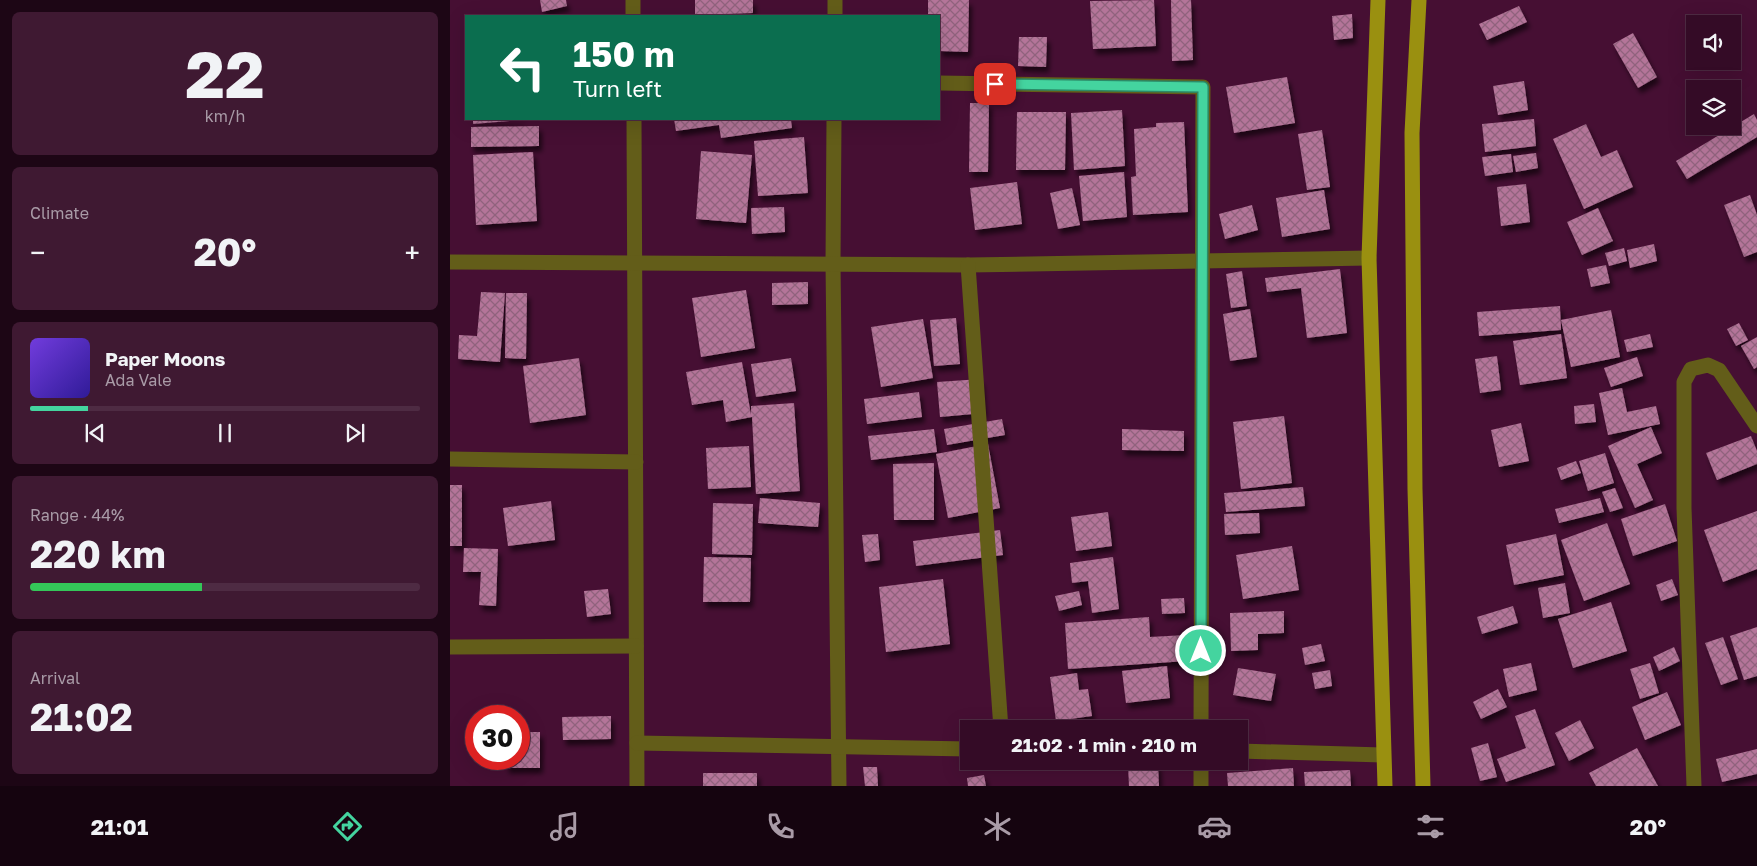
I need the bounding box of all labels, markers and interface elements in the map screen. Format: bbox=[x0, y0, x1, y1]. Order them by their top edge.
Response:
map controls bbox=[1686, 15, 1741, 135]
button: sound bbox=[1686, 15, 1741, 70]
text: 150 m bbox=[573, 33, 675, 75]
text: 22 bbox=[185, 34, 265, 112]
icon: left bbox=[490, 35, 555, 100]
pin bbox=[974, 63, 1016, 105]
icon: arrive bbox=[981, 70, 1009, 98]
text: Turn left bbox=[573, 75, 662, 102]
button: layers bbox=[1686, 80, 1741, 135]
text: km/h bbox=[205, 106, 245, 126]
text: Climate bbox=[30, 203, 89, 223]
text: 20° bbox=[194, 229, 256, 274]
text: − bbox=[30, 236, 45, 269]
text: + bbox=[405, 236, 420, 269]
text: Paper Moons bbox=[105, 347, 225, 370]
text: Ada Vale bbox=[105, 370, 171, 390]
icon: previous bbox=[81, 419, 109, 447]
icon: pause bbox=[211, 419, 239, 447]
icon: next bbox=[341, 419, 369, 447]
text: Range · 44% bbox=[30, 505, 124, 525]
text: 220 km bbox=[30, 531, 166, 576]
position arrow bbox=[1174, 624, 1226, 676]
text: Arrival bbox=[30, 668, 80, 688]
text: 21:02 bbox=[30, 694, 133, 739]
speed limit sign: 30 bbox=[465, 705, 530, 770]
text: 21:02 · 1 min · 210 m bbox=[1011, 733, 1197, 756]
icon: directions bbox=[330, 809, 365, 844]
icon: music bbox=[547, 809, 582, 844]
icon: phone bbox=[763, 809, 798, 844]
icon: climate bbox=[980, 809, 1015, 844]
icon: car bbox=[1197, 809, 1232, 844]
icon: filters bbox=[1413, 809, 1448, 844]
text: 21:01 bbox=[91, 813, 148, 840]
text: 20° bbox=[1630, 813, 1666, 840]

